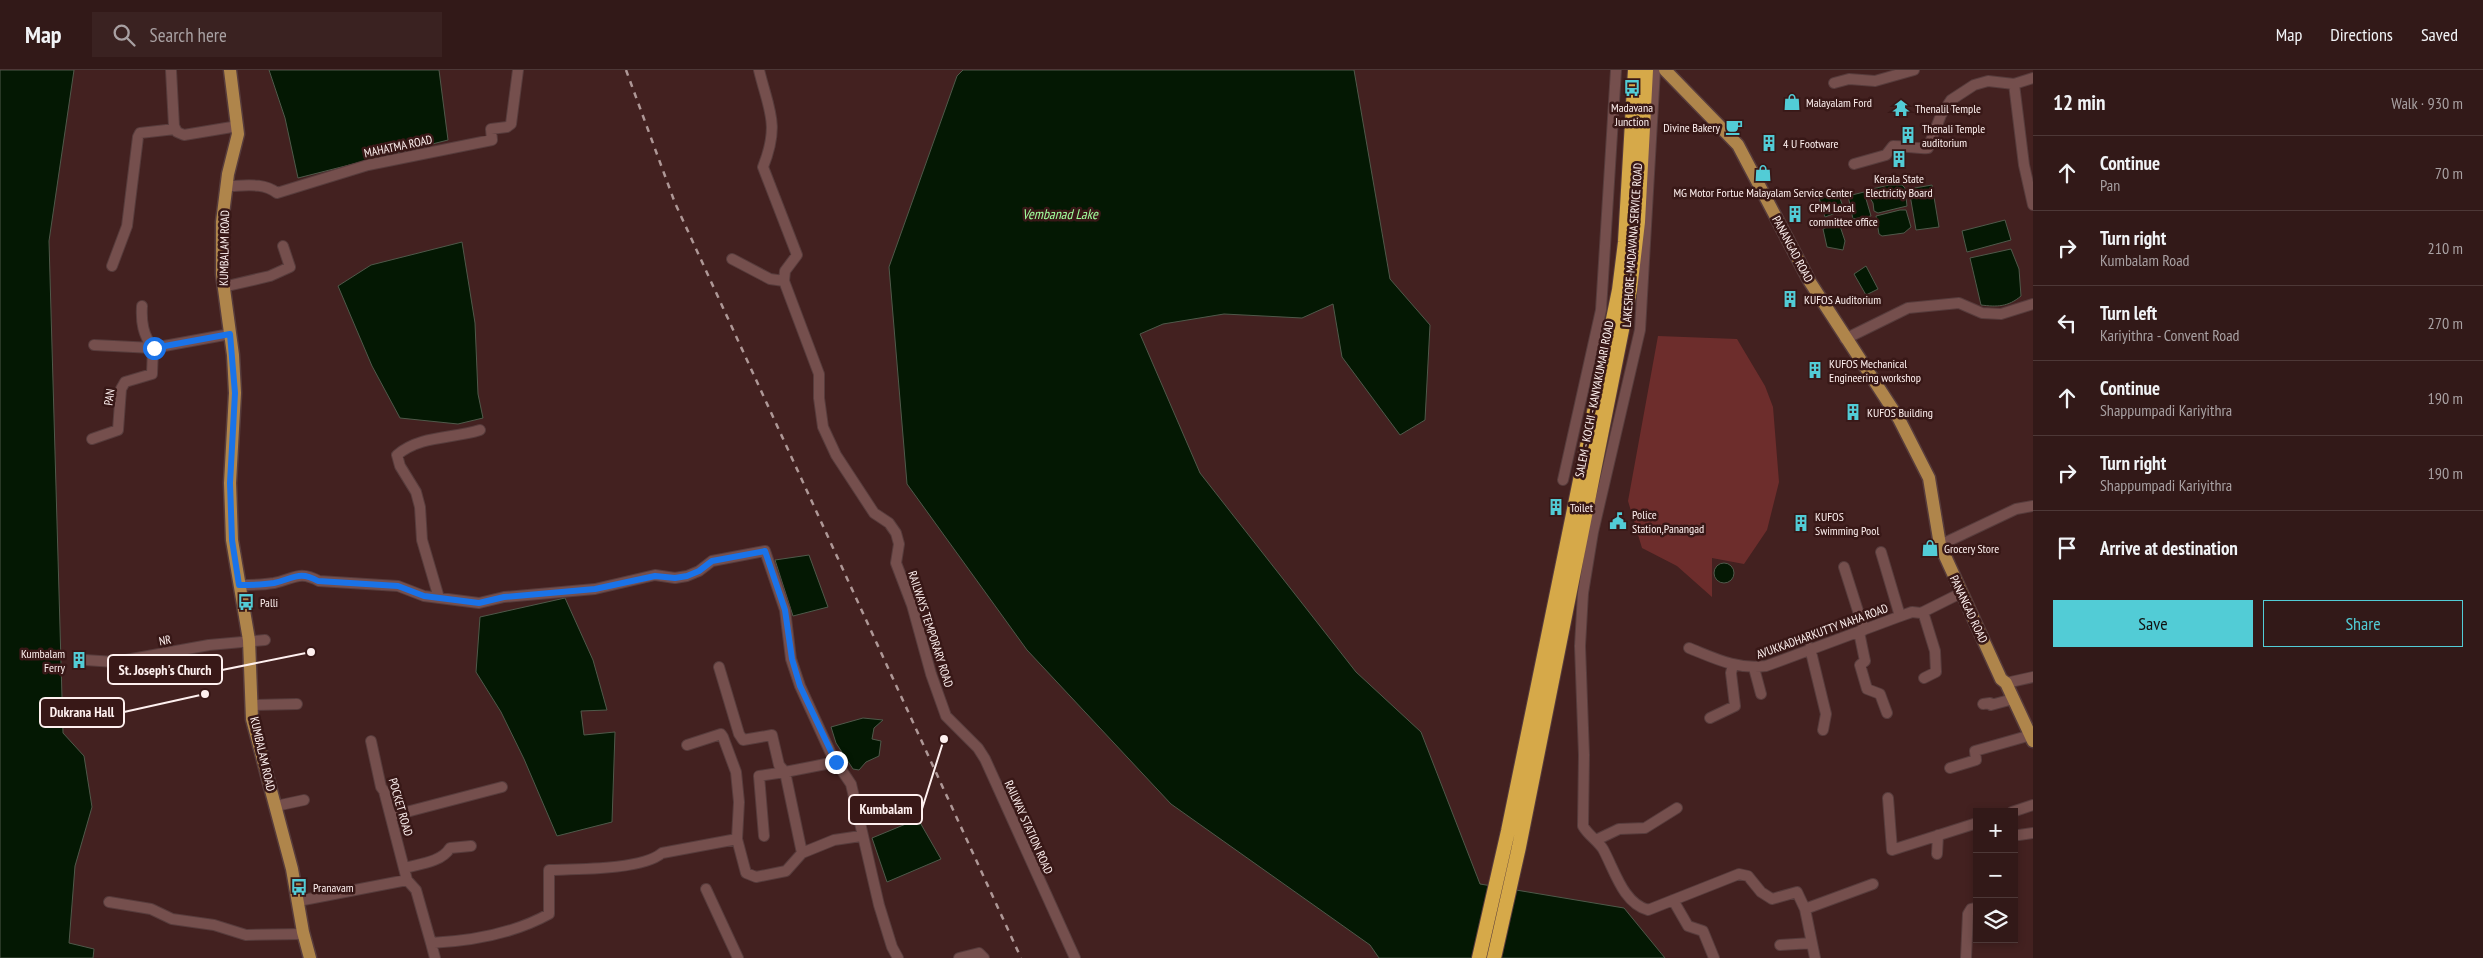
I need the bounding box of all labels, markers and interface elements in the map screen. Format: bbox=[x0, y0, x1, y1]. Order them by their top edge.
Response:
search box bbox=[92, 12, 442, 57]
text: Map bbox=[25, 19, 62, 50]
icon: search bbox=[110, 21, 138, 49]
text: Search here bbox=[150, 23, 227, 47]
text: Map bbox=[2276, 23, 2302, 46]
text: Directions bbox=[2330, 23, 2393, 46]
text: Saved bbox=[2421, 23, 2458, 46]
bus stop icon: Madavana Junction bbox=[1622, 78, 1642, 98]
text: 12 min bbox=[2053, 89, 2105, 116]
shop icon: Malayalam Ford bbox=[1782, 92, 1802, 112]
text: Walk · 930 m bbox=[2391, 93, 2463, 113]
place label: Malayalam Ford bbox=[1806, 95, 1872, 110]
temple icon: Thenalil Temple bbox=[1891, 98, 1911, 118]
place label: Madavana Junction bbox=[1611, 100, 1653, 129]
place label: Thenalil Temple bbox=[1915, 101, 1981, 116]
cafe icon: Divine Bakery bbox=[1724, 117, 1744, 137]
place label: Divine Bakery bbox=[1663, 120, 1720, 135]
place label: Thenali Temple auditorium bbox=[1922, 121, 1985, 150]
building icon: Thenali Temple auditorium bbox=[1898, 125, 1918, 145]
street label: MAHATMA ROAD bbox=[363, 131, 433, 161]
building icon: 4 U Footware bbox=[1759, 133, 1779, 153]
place label: 4 U Footware bbox=[1783, 136, 1839, 151]
building icon: Kerala State Electricity Board bbox=[1889, 149, 1909, 169]
text: Continue bbox=[2100, 151, 2160, 175]
icon: ahead bbox=[2053, 159, 2081, 187]
street label: LAKESHORE-MADAVANA SERVICE ROAD bbox=[1619, 162, 1645, 328]
shop icon: MG Motor Fortue Malayalam Service Center bbox=[1753, 163, 1773, 183]
text: 70 m bbox=[2435, 163, 2463, 183]
place label: Kerala State Electricity Board bbox=[1865, 171, 1933, 200]
text: Pan bbox=[2100, 175, 2120, 195]
place label: MG Motor Fortue Malayalam Service Center bbox=[1673, 185, 1853, 200]
place label: CPIM Local committee office bbox=[1809, 200, 1878, 229]
building icon: CPIM Local committee office bbox=[1785, 204, 1805, 224]
water label: Vembanad Lake bbox=[1022, 205, 1099, 223]
street label: KUMBALAM ROAD bbox=[216, 210, 232, 286]
street label: PANANGAD ROAD bbox=[1769, 213, 1817, 285]
text: Turn right bbox=[2100, 226, 2166, 250]
icon: right bbox=[2053, 234, 2081, 262]
text: 210 m bbox=[2428, 238, 2463, 258]
text: Kumbalam Road bbox=[2100, 250, 2190, 270]
building icon: KUFOS Auditorium bbox=[1780, 289, 1800, 309]
place label: KUFOS Auditorium bbox=[1804, 292, 1881, 307]
text: Turn left bbox=[2100, 301, 2157, 325]
icon: left bbox=[2053, 309, 2081, 337]
text: 270 m bbox=[2428, 313, 2463, 333]
street label: SALEM - KOCHI - KANYAKUMARI ROAD bbox=[1571, 319, 1617, 479]
text: Kariyithra - Convent Road bbox=[2100, 325, 2240, 345]
route start bbox=[143, 337, 166, 360]
place label: KUFOS Mechanical Engineering workshop bbox=[1829, 356, 1921, 385]
building icon: KUFOS Mechanical Engineering workshop bbox=[1805, 360, 1825, 380]
text: Continue bbox=[2100, 376, 2160, 400]
icon: ahead bbox=[2053, 384, 2081, 412]
street label: PAN bbox=[100, 388, 118, 406]
text: 190 m bbox=[2428, 388, 2463, 408]
text: Shappumpadi Kariyithra bbox=[2100, 400, 2232, 420]
building icon: KUFOS Building bbox=[1843, 402, 1863, 422]
place label: KUFOS Building bbox=[1867, 405, 1933, 420]
text: Turn right bbox=[2100, 451, 2166, 475]
icon: right bbox=[2053, 459, 2081, 487]
text: 190 m bbox=[2428, 463, 2463, 483]
text: Shappumpadi Kariyithra bbox=[2100, 475, 2232, 495]
building icon: Toilet bbox=[1546, 497, 1566, 517]
place label: Toilet bbox=[1570, 500, 1594, 515]
place label: Police Station,Panangad bbox=[1632, 507, 1704, 536]
place label: KUFOS Swimming Pool bbox=[1815, 509, 1879, 538]
public building icon: Police Station,Panangad bbox=[1608, 511, 1628, 531]
building icon: KUFOS Swimming Pool bbox=[1791, 513, 1811, 533]
icon: arrive bbox=[2053, 534, 2081, 562]
text: Arrive at destination bbox=[2100, 536, 2238, 560]
shop icon: Grocery Store bbox=[1920, 538, 1940, 558]
place label: Grocery Store bbox=[1944, 541, 1999, 556]
street label: RAILWAYS TEMPORARY ROAD bbox=[905, 569, 957, 689]
street label: PANANGAD ROAD bbox=[1947, 573, 1991, 645]
bus stop icon: Palli bbox=[236, 592, 256, 612]
place label: Palli bbox=[260, 595, 278, 610]
street label: AVUKKADHARKUTTY NAHA ROAD bbox=[1754, 600, 1890, 662]
button: Save bbox=[2053, 600, 2253, 647]
button: Share bbox=[2263, 600, 2463, 647]
street label: NR bbox=[158, 632, 173, 648]
place label: Kumbalam Ferry bbox=[21, 646, 65, 675]
building icon: Kumbalam Ferry bbox=[69, 650, 89, 670]
callout: St. Joseph's Church bbox=[108, 655, 222, 684]
text: St. Joseph's Church bbox=[119, 661, 211, 679]
callout: Dukrana Hall bbox=[40, 698, 124, 727]
text: Dukrana Hall bbox=[50, 703, 115, 721]
street label: KUMBALAM ROAD bbox=[247, 715, 279, 793]
route end bbox=[825, 751, 848, 774]
street label: POCKET ROAD bbox=[386, 776, 416, 838]
street label: RAILWAY STATION ROAD bbox=[1002, 778, 1056, 876]
callout: Kumbalam bbox=[849, 795, 922, 824]
text: Kumbalam bbox=[859, 800, 913, 818]
map controls bbox=[1973, 808, 2018, 943]
button: + bbox=[1973, 808, 2018, 853]
button: − bbox=[1973, 853, 2018, 898]
bus stop icon: Pranavam bbox=[289, 877, 309, 897]
place label: Pranavam bbox=[313, 880, 354, 895]
button: layers bbox=[1973, 898, 2018, 943]

